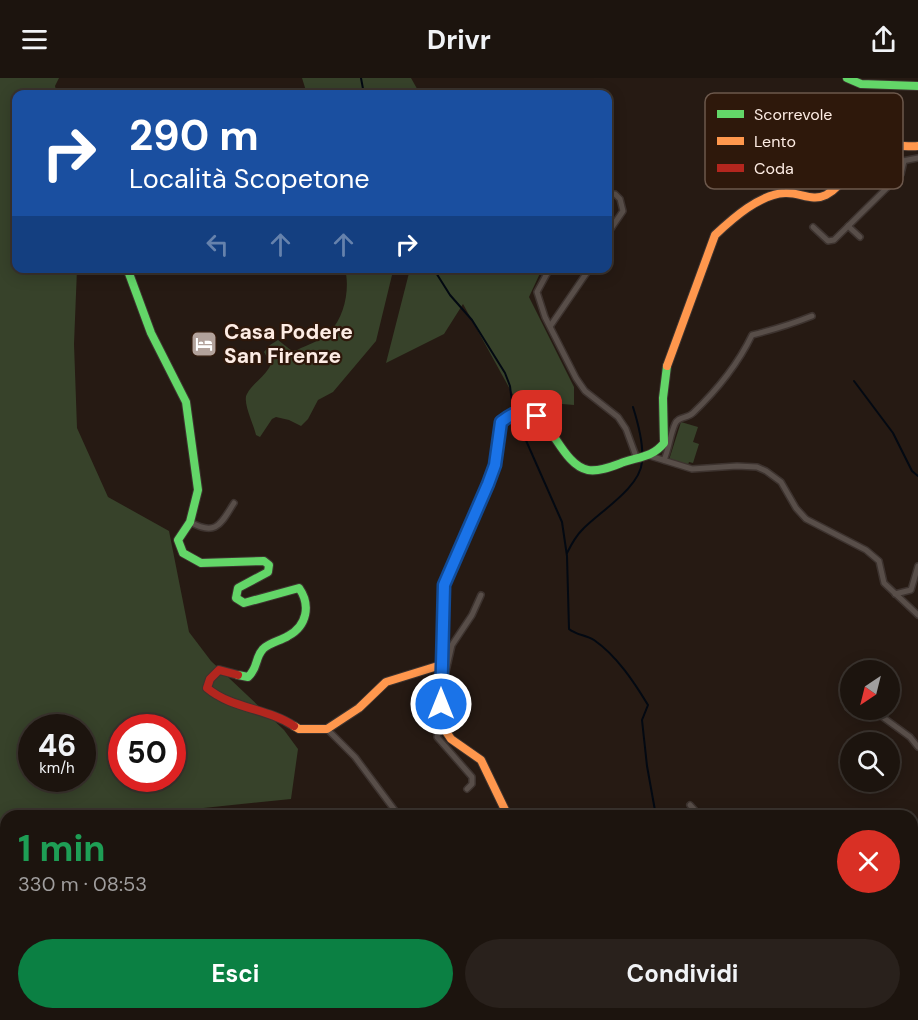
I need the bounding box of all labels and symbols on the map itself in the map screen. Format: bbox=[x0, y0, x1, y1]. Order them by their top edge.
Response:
legend bbox=[705, 93, 903, 189]
text: Scorrevole bbox=[754, 104, 832, 125]
text: Lento bbox=[754, 131, 796, 152]
text: Coda bbox=[754, 158, 794, 179]
place label: Casa Podere San Firenze bbox=[224, 318, 353, 370]
hotel icon: Casa Podere San Firenze bbox=[189, 329, 219, 359]
pin bbox=[511, 390, 562, 441]
north arrow bbox=[840, 660, 900, 720]
position arrow bbox=[409, 672, 473, 736]
speed limit sign: 50 bbox=[108, 714, 186, 792]

